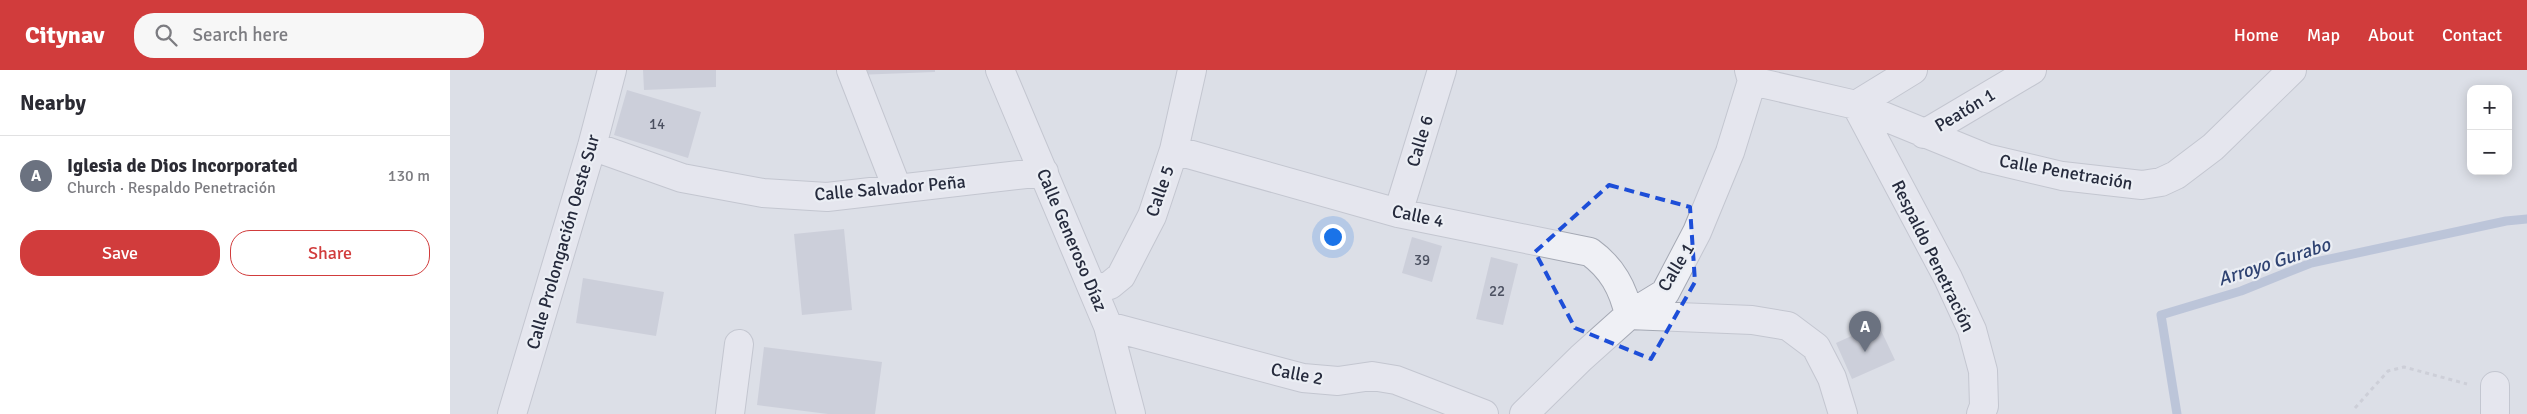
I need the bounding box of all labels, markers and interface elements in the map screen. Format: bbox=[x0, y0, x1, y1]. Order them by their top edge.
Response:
search box bbox=[134, 13, 484, 58]
text: Citynav bbox=[25, 20, 104, 50]
icon: search bbox=[152, 21, 180, 49]
text: Search here bbox=[192, 23, 288, 47]
text: Home bbox=[2234, 24, 2279, 46]
text: Map bbox=[2307, 24, 2340, 46]
text: About bbox=[2368, 24, 2414, 46]
text: Contact bbox=[2442, 24, 2502, 46]
street label: Peatón 1 bbox=[1931, 83, 1999, 137]
map controls bbox=[2467, 85, 2512, 175]
button: + bbox=[2467, 85, 2512, 130]
text: Nearby bbox=[20, 90, 86, 116]
street label: Calle 6 bbox=[1402, 113, 1438, 169]
house number: 14 bbox=[649, 115, 665, 133]
button: − bbox=[2467, 130, 2512, 175]
street label: Calle Prolongación Oeste Sur bbox=[522, 132, 604, 352]
street label: Calle Penetración bbox=[1998, 149, 2134, 195]
text: Iglesia de Dios Incorporated bbox=[67, 154, 298, 178]
street label: Calle 5 bbox=[1141, 162, 1179, 220]
street label: Calle Generoso Díaz bbox=[1032, 165, 1112, 315]
text: A bbox=[31, 166, 41, 186]
text: 130 m bbox=[388, 166, 430, 186]
street label: Calle Salvador Peña bbox=[814, 170, 966, 206]
street label: Respaldo Penetración bbox=[1887, 176, 1979, 336]
text: Church · Respaldo Penetración bbox=[67, 178, 276, 198]
street label: Calle 4 bbox=[1390, 200, 1446, 232]
your location bbox=[1320, 224, 1346, 250]
button: Save bbox=[20, 230, 220, 276]
button: Share bbox=[230, 230, 430, 276]
water label: Arroyo Gurabo bbox=[2215, 232, 2334, 291]
street label: Calle 1 bbox=[1653, 239, 1699, 295]
house number: 39 bbox=[1414, 251, 1430, 269]
house number: 22 bbox=[1489, 282, 1505, 300]
pin: A bbox=[1849, 311, 1881, 352]
street label: Calle 2 bbox=[1269, 358, 1325, 390]

